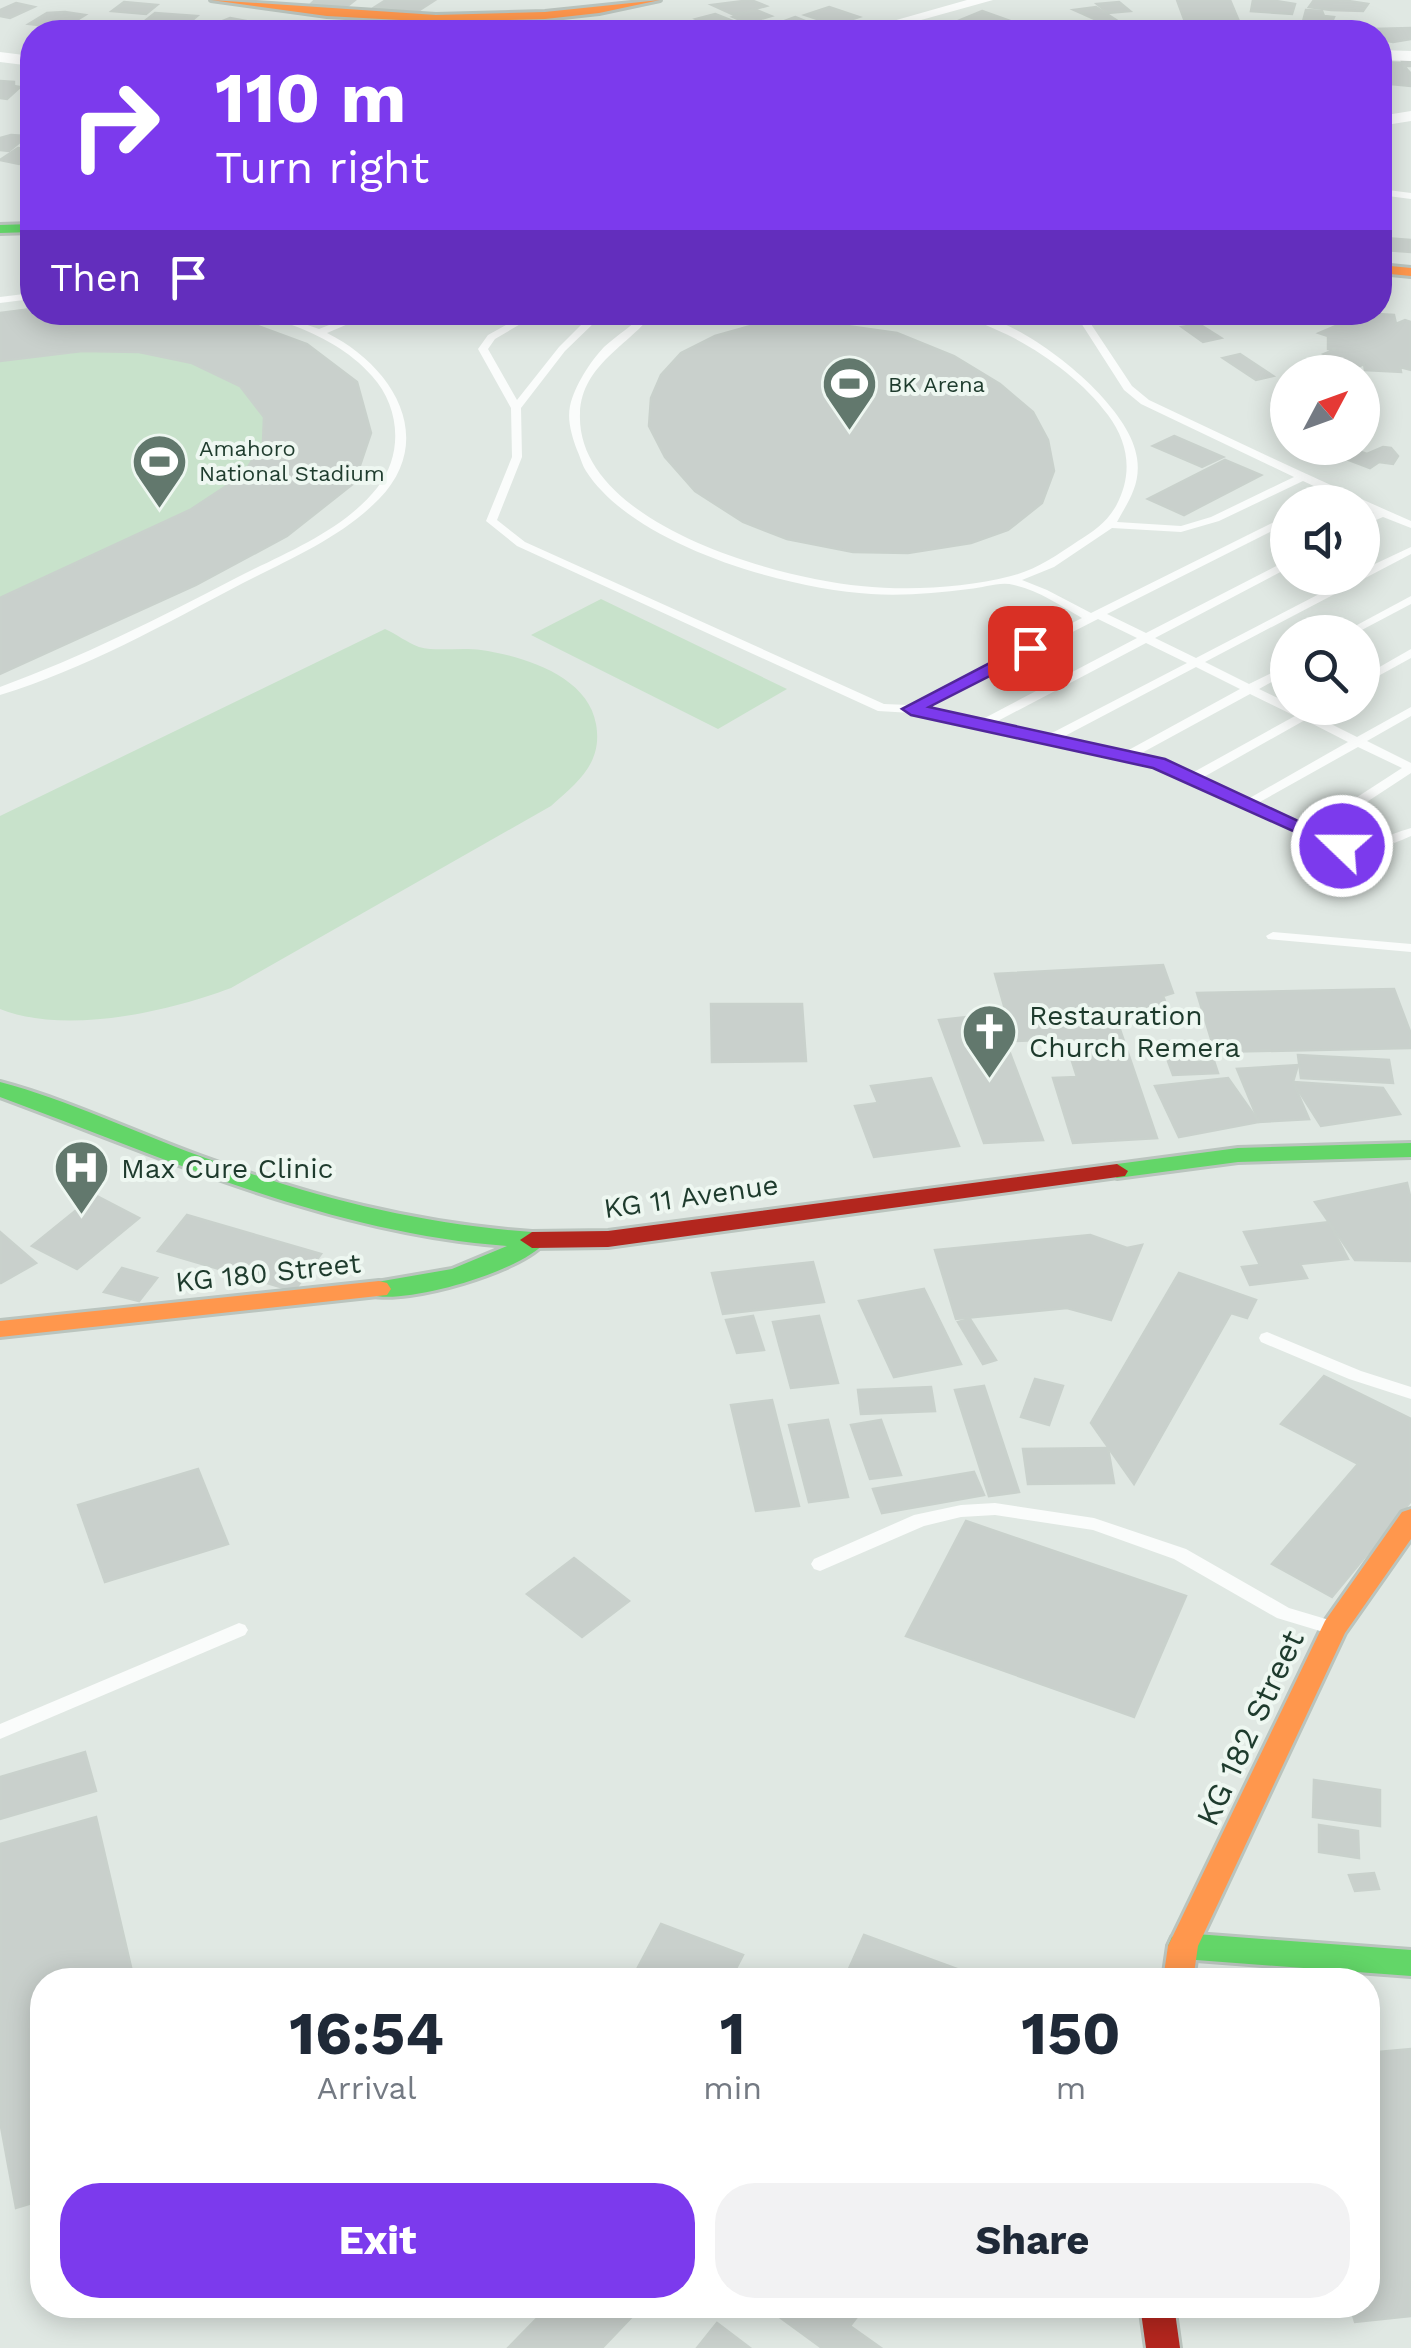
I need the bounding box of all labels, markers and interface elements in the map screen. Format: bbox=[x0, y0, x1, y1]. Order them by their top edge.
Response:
text: 110 m bbox=[215, 57, 406, 139]
icon: right bbox=[50, 60, 180, 190]
text: Turn right bbox=[215, 141, 429, 194]
icon: arrive bbox=[161, 250, 216, 305]
text: Then bbox=[50, 256, 141, 300]
sports icon: BK Arena bbox=[819, 354, 879, 433]
north arrow bbox=[1270, 355, 1380, 465]
map controls bbox=[1270, 355, 1380, 725]
place label: BK Arena bbox=[888, 372, 985, 397]
sports icon: Amahoro National Stadium bbox=[130, 431, 190, 510]
place label: Amahoro National Stadium bbox=[199, 436, 385, 486]
button: sound bbox=[1270, 485, 1380, 595]
pin bbox=[988, 606, 1073, 691]
button: search bbox=[1270, 615, 1380, 725]
icon: arrive bbox=[1003, 621, 1058, 676]
position arrow bbox=[1290, 794, 1394, 898]
place label: Restauration Church Remera bbox=[1029, 999, 1241, 1064]
church icon: Restauration Church Remera bbox=[960, 1001, 1020, 1080]
hospital icon: Max Cure Clinic bbox=[52, 1138, 112, 1217]
place label: Max Cure Clinic bbox=[121, 1152, 333, 1185]
street label: KG 11 Avenue bbox=[602, 1168, 781, 1225]
street label: KG 180 Street bbox=[174, 1246, 363, 1299]
street label: KG 182 Street bbox=[1188, 1624, 1312, 1832]
text: 16:54 bbox=[289, 1998, 444, 2069]
text: 1 bbox=[720, 1998, 746, 2069]
text: 150 bbox=[1021, 1998, 1121, 2069]
text: Arrival bbox=[317, 2069, 417, 2107]
text: min bbox=[703, 2069, 762, 2107]
text: m bbox=[1056, 2069, 1086, 2107]
button: Exit bbox=[60, 2183, 695, 2298]
button: Share bbox=[715, 2183, 1350, 2298]

